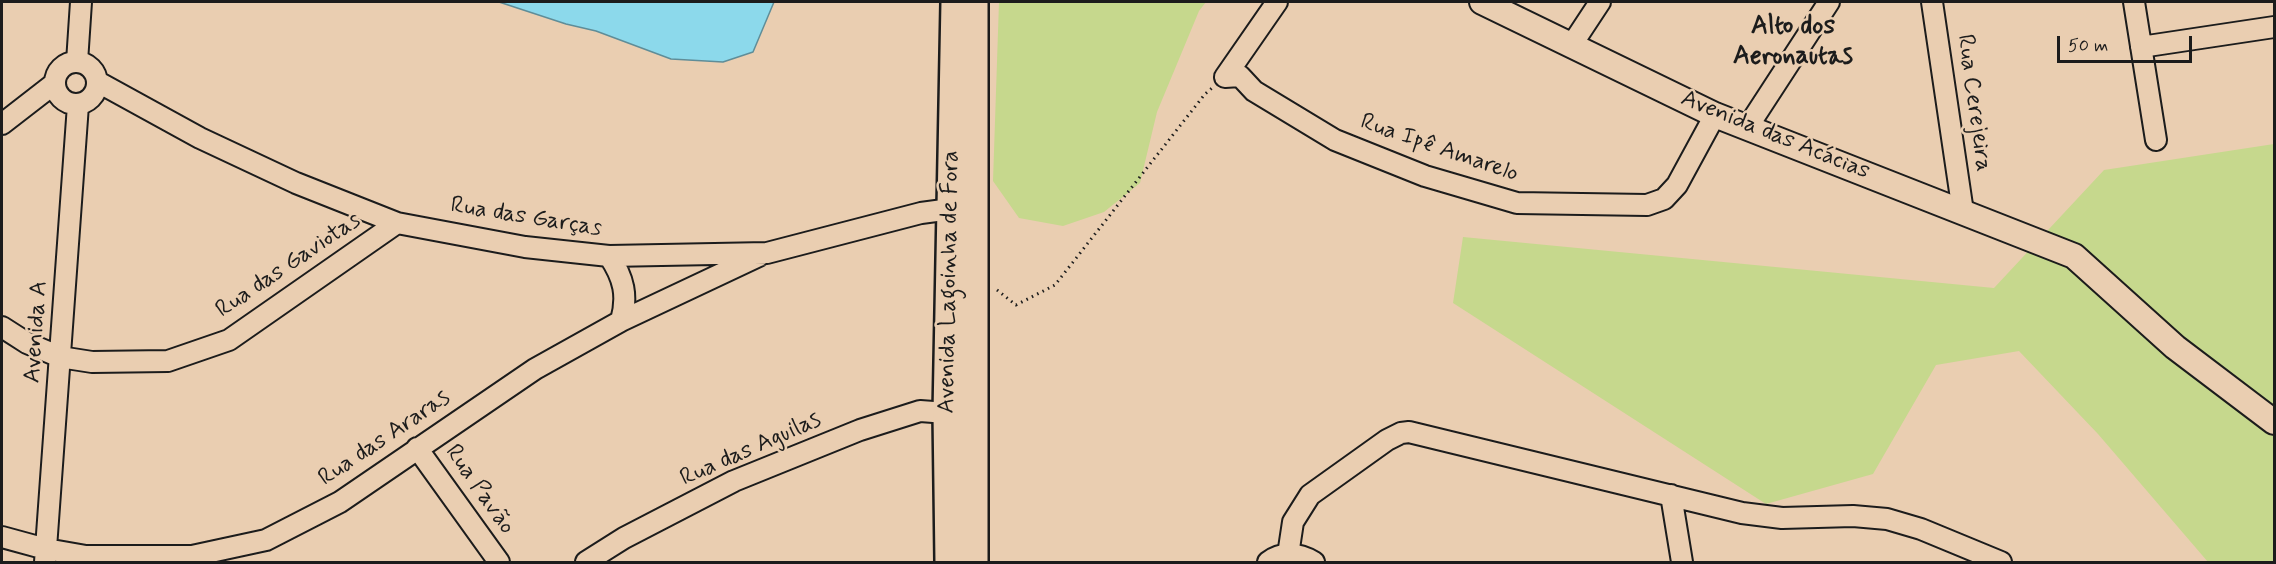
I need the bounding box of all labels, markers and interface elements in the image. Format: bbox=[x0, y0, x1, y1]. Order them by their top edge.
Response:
district label: Alto dos Aeronautas bbox=[1733, 12, 1853, 74]
scale bar bbox=[2060, 24, 2195, 62]
street label: Rua Cerejeira bbox=[1949, 32, 1997, 174]
text: 50 m bbox=[2068, 34, 2108, 58]
street label: Avenida das Acácias bbox=[1676, 85, 1874, 187]
street label: Rua Ipê Amarelo bbox=[1356, 108, 1522, 190]
street label: Avenida Lagoinha de Fora bbox=[933, 150, 967, 414]
street label: Rua das Garças bbox=[448, 192, 604, 244]
street label: Rua das Gaviotas bbox=[211, 207, 367, 325]
street label: Avenida A bbox=[19, 280, 55, 384]
street label: Rua das Araras bbox=[314, 384, 456, 494]
street label: Rua das Aguilas bbox=[676, 406, 826, 494]
street label: Rua Pavão bbox=[438, 439, 520, 541]

